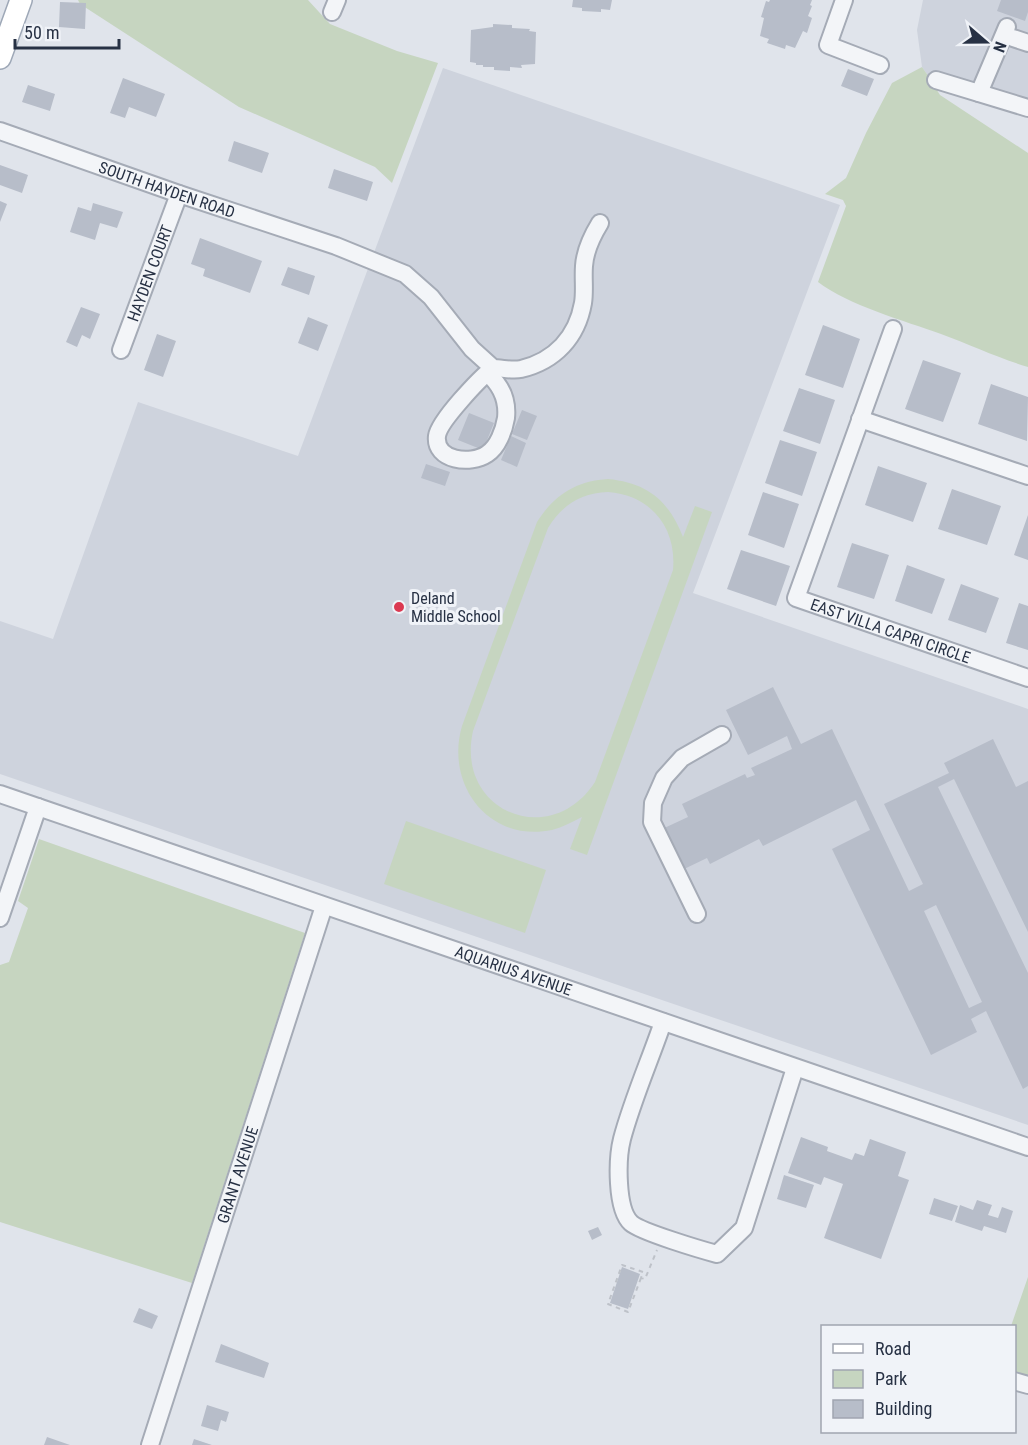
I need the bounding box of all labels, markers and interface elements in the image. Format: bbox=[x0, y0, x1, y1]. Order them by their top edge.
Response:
scale bar bbox=[15, 12, 118, 50]
north arrow bbox=[956, 12, 1016, 72]
text: 50 m bbox=[24, 22, 59, 43]
text: N bbox=[989, 39, 1010, 55]
street label: SOUTH HAYDEN ROAD bbox=[96, 157, 238, 221]
street label: HAYDEN COURT bbox=[123, 222, 176, 324]
place label: Deland Middle School bbox=[411, 589, 501, 626]
street label: EAST VILLA CAPRI CIRCLE bbox=[808, 594, 973, 667]
marker: Deland Middle School bbox=[392, 600, 406, 614]
street label: AQUARIUS AVENUE bbox=[453, 941, 575, 999]
street label: GRANT AVENUE bbox=[213, 1124, 262, 1226]
legend bbox=[821, 1325, 1016, 1433]
text: Road bbox=[875, 1338, 911, 1359]
text: Park bbox=[875, 1368, 907, 1389]
text: Building bbox=[875, 1398, 932, 1419]

